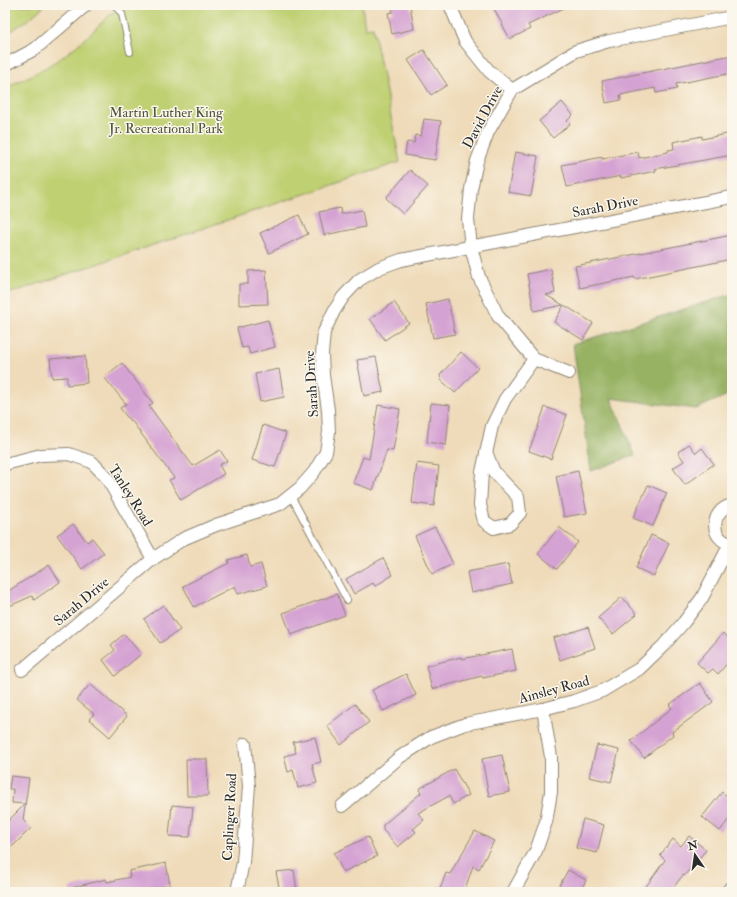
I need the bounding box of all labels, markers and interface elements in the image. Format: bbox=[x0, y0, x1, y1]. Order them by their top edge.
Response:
street label: David Drive bbox=[459, 83, 506, 151]
park label: Martin Luther King Jr. Recreational Park bbox=[108, 104, 224, 137]
street label: Sarah Drive bbox=[571, 192, 640, 221]
street label: Sarah Drive bbox=[301, 350, 322, 418]
street label: Tanley Road bbox=[104, 461, 156, 530]
street label: Sarah Drive bbox=[50, 573, 113, 629]
street label: Ainsley Road bbox=[516, 672, 592, 708]
street label: Caplinger Road bbox=[219, 773, 241, 861]
north arrow bbox=[675, 835, 715, 875]
text: N bbox=[686, 838, 700, 853]

